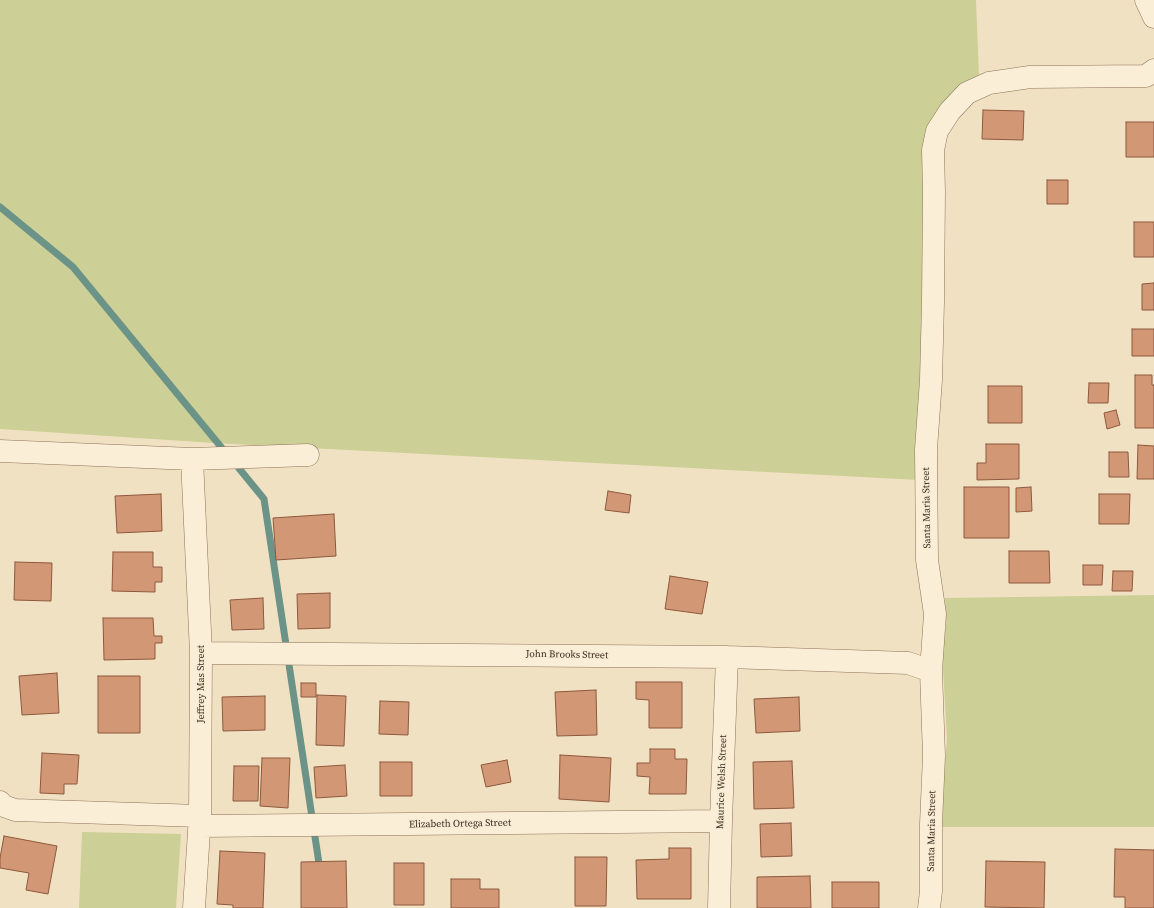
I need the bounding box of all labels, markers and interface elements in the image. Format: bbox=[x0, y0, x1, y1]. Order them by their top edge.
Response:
street label: Santa Maria Street bbox=[920, 467, 934, 549]
street label: Jeffrey Mas Street bbox=[195, 645, 207, 723]
street label: John Brooks Street bbox=[526, 648, 608, 662]
street label: Maurice Welsh Street bbox=[714, 735, 730, 829]
street label: Santa Maria Street bbox=[925, 790, 939, 872]
street label: Elizabeth Ortega Street bbox=[409, 817, 511, 831]

